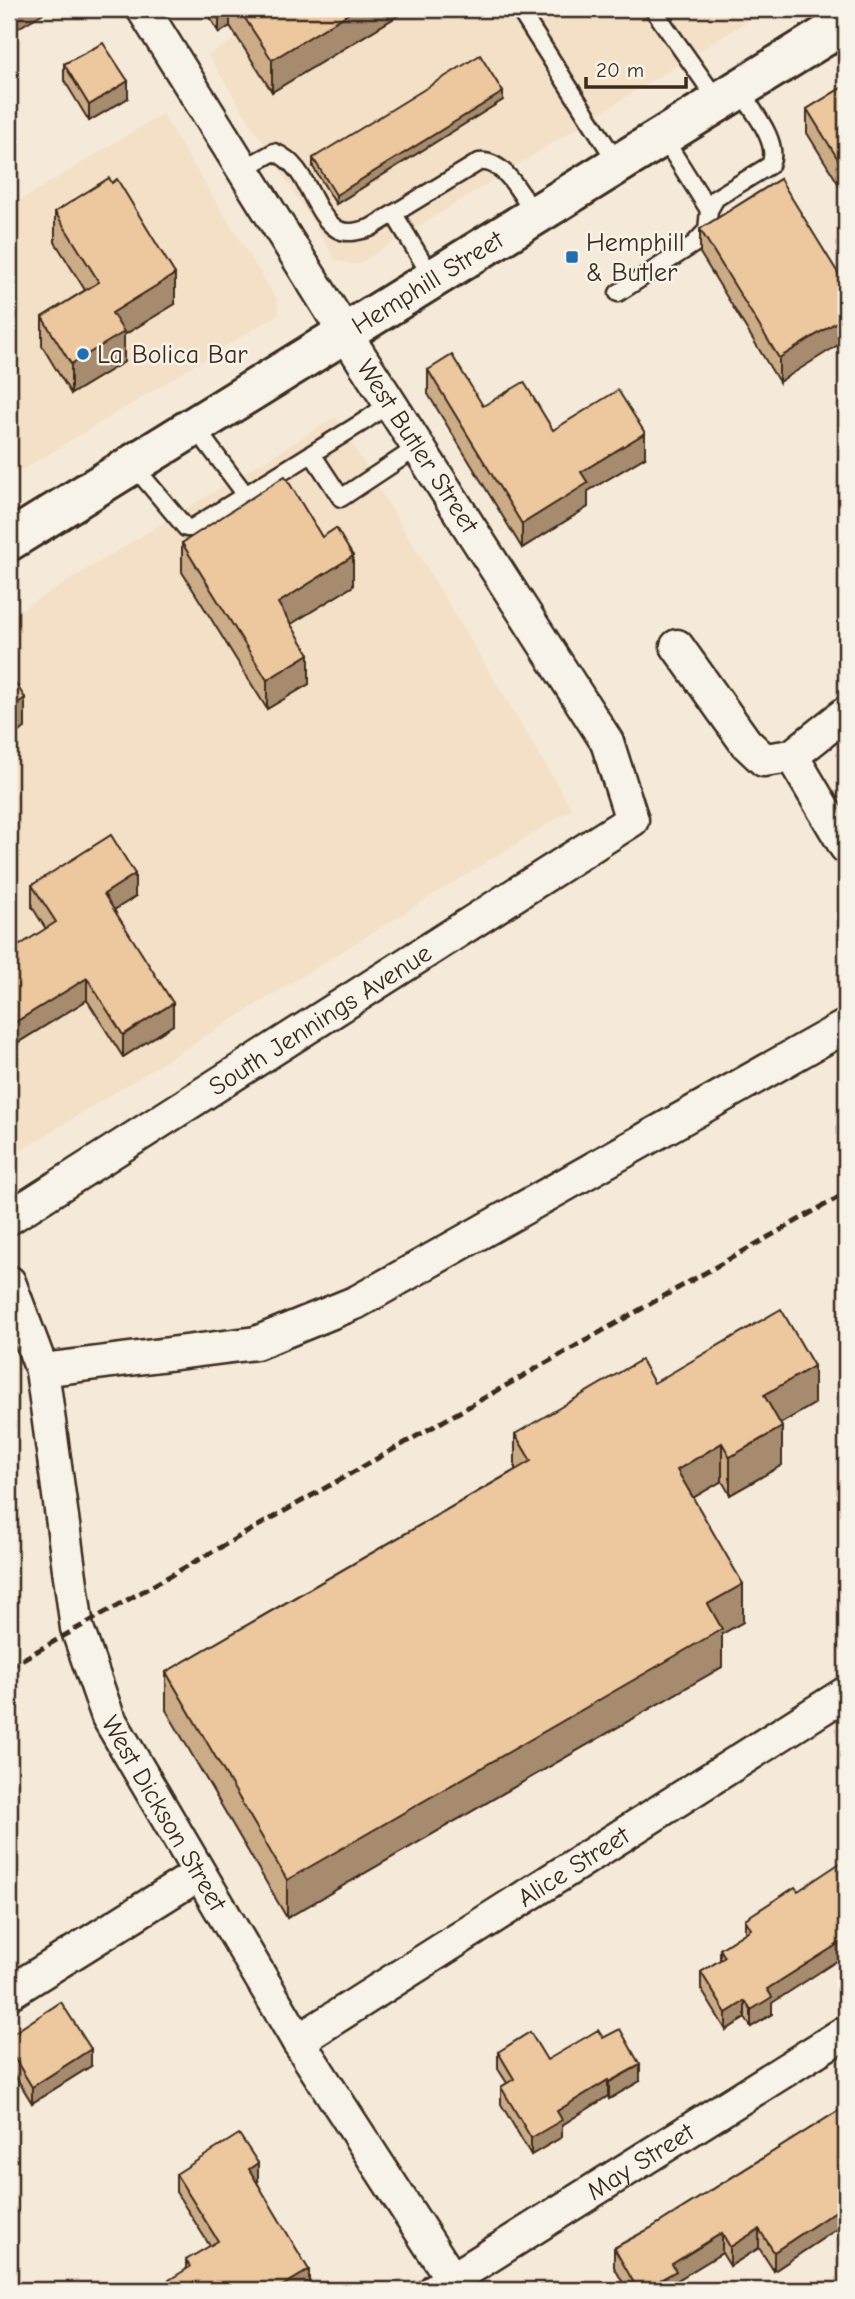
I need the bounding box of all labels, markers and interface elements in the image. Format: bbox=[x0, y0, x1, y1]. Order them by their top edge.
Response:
scale bar bbox=[586, 46, 685, 90]
text: 20 m bbox=[596, 58, 644, 82]
street label: Hemphill Street bbox=[347, 224, 510, 341]
place label: Hemphill & Butler bbox=[586, 228, 684, 288]
marker: Hemphill & Butler bbox=[564, 249, 580, 265]
place label: La Bolica Bar bbox=[97, 340, 248, 370]
marker: La Bolica Bar bbox=[75, 346, 91, 362]
street label: West Butler Street bbox=[350, 354, 485, 540]
street label: South Jennings Avenue bbox=[204, 938, 437, 1102]
street label: West Dickson Street bbox=[95, 1711, 233, 1918]
street label: Alice Street bbox=[512, 1820, 636, 1914]
street label: May Street bbox=[581, 2117, 701, 2207]

